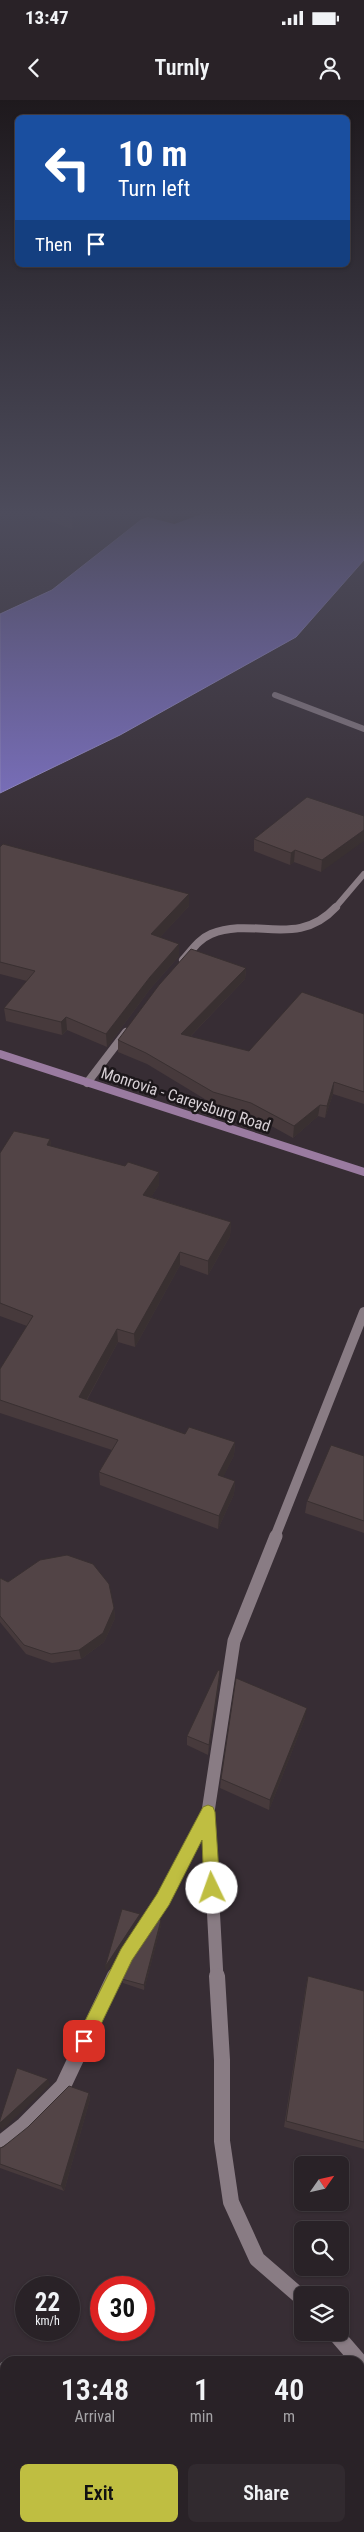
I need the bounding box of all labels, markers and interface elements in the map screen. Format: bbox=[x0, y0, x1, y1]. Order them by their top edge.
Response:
text: 13:47 bbox=[25, 6, 69, 29]
icon: back bbox=[20, 54, 48, 82]
icon: person bbox=[316, 54, 344, 82]
text: Turnly bbox=[155, 55, 209, 80]
text: 10 m bbox=[118, 134, 187, 175]
icon: left bbox=[35, 135, 100, 200]
text: Turn left bbox=[118, 176, 190, 201]
icon: arrive bbox=[82, 230, 110, 258]
text: Then bbox=[35, 233, 72, 256]
street label: Monrovia - Careysburg Road bbox=[99, 1063, 273, 1136]
position arrow bbox=[185, 1861, 237, 1913]
pin bbox=[63, 2020, 105, 2062]
icon: arrive bbox=[70, 2027, 98, 2055]
north arrow bbox=[294, 2156, 349, 2211]
map controls bbox=[294, 2156, 349, 2341]
button: search bbox=[294, 2221, 349, 2276]
speed limit sign: 30 bbox=[90, 2276, 155, 2341]
button: layers bbox=[294, 2286, 349, 2341]
text: 22 bbox=[35, 2288, 60, 2317]
text: km/h bbox=[35, 2314, 60, 2328]
text: 13:48 bbox=[61, 2372, 129, 2407]
text: 1 bbox=[194, 2372, 209, 2407]
text: 40 bbox=[274, 2372, 304, 2407]
text: Arrival bbox=[75, 2407, 115, 2426]
text: min bbox=[190, 2407, 213, 2426]
text: m bbox=[283, 2407, 295, 2426]
button: Exit bbox=[20, 2464, 178, 2522]
button: Share bbox=[188, 2464, 345, 2522]

